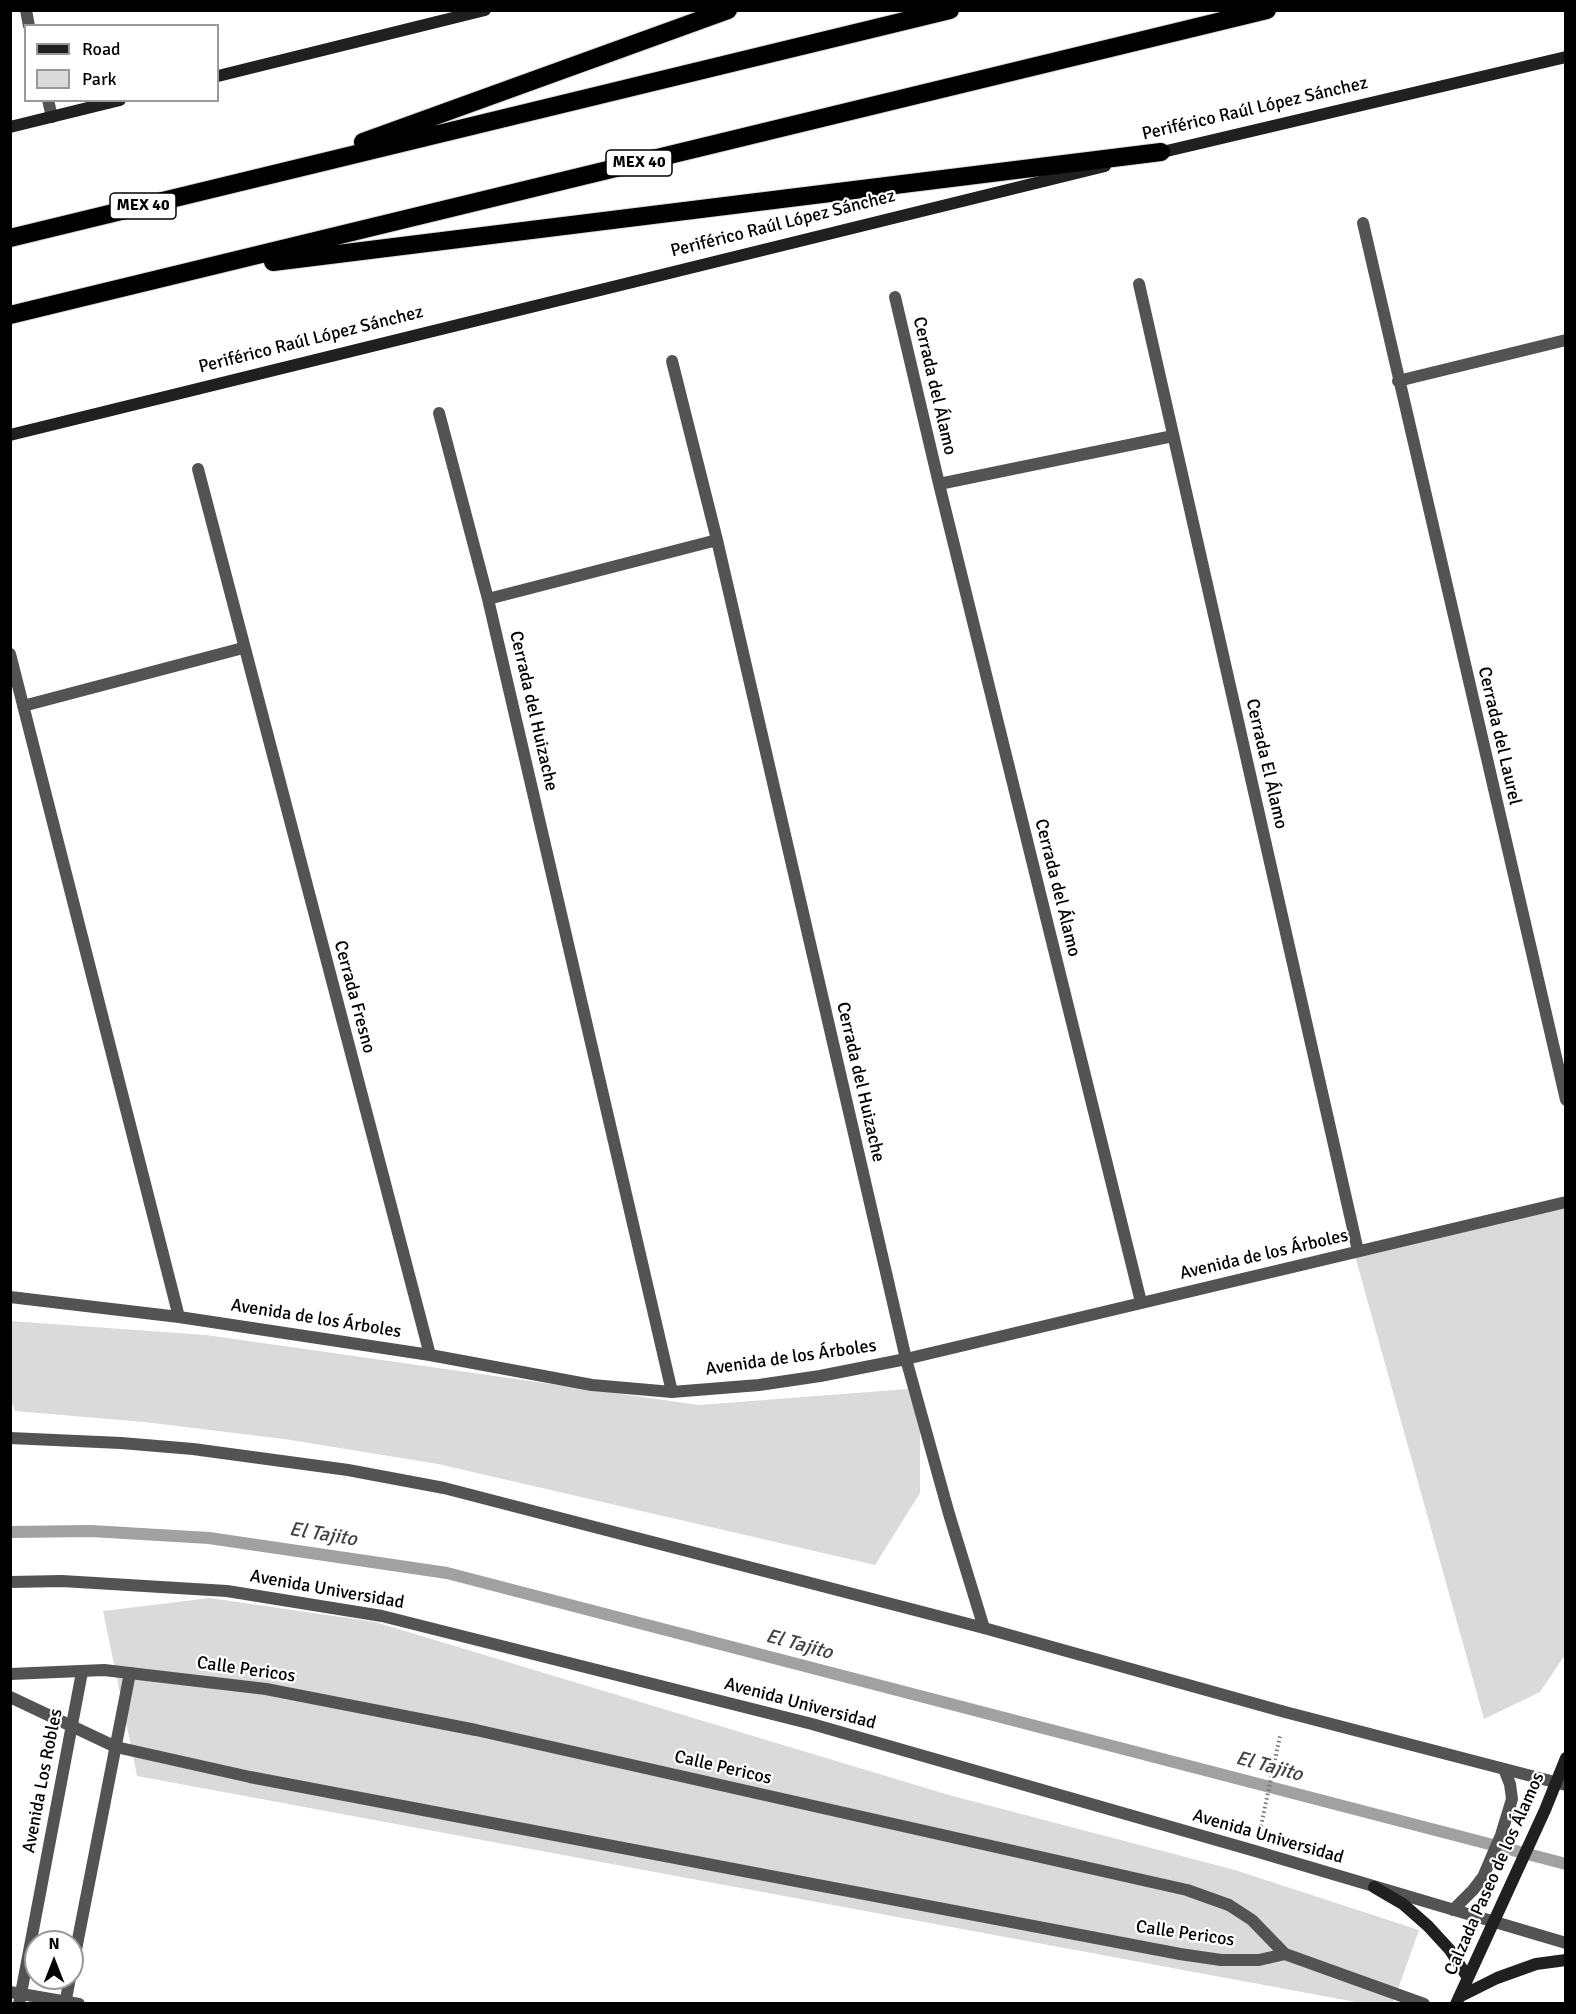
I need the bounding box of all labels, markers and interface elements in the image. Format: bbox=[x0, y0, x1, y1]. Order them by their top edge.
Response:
legend bbox=[24, 24, 219, 102]
text: Road bbox=[82, 38, 121, 60]
text: Park bbox=[82, 68, 117, 90]
street label: Periférico Raúl López Sánchez bbox=[1140, 73, 1370, 145]
road number: MEX 40 bbox=[606, 150, 672, 176]
street label: Periférico Raúl López Sánchez bbox=[668, 186, 898, 262]
road number: MEX 40 bbox=[110, 193, 176, 219]
street label: Periférico Raúl López Sánchez bbox=[196, 302, 426, 378]
street label: Cerrada del Álamo bbox=[908, 315, 960, 457]
street label: Cerrada del Huizache bbox=[504, 629, 562, 793]
street label: Cerrada del Laurel bbox=[1473, 665, 1525, 807]
street label: Cerrada El Álamo bbox=[1241, 697, 1291, 831]
street label: Cerrada del Álamo bbox=[1029, 817, 1085, 959]
street label: Cerrada Fresno bbox=[329, 938, 379, 1056]
street label: Cerrada del Huizache bbox=[831, 1000, 889, 1164]
street label: Avenida de los Árboles bbox=[1178, 1225, 1350, 1285]
street label: Avenida de los Árboles bbox=[229, 1295, 403, 1343]
street label: Avenida de los Árboles bbox=[704, 1335, 878, 1381]
water label: El Tajito bbox=[287, 1518, 359, 1552]
street label: Avenida Universidad bbox=[248, 1566, 406, 1614]
water label: El Tajito bbox=[763, 1625, 835, 1665]
street label: Calle Pericos bbox=[195, 1652, 297, 1688]
street label: Avenida Universidad bbox=[722, 1673, 878, 1735]
street label: Avenida Los Robles bbox=[18, 1707, 68, 1855]
street label: Calle Pericos bbox=[672, 1746, 774, 1790]
water label: El Tajito bbox=[1233, 1747, 1305, 1787]
street label: Calzada Paseo de los Álamos bbox=[1440, 1769, 1550, 1979]
street label: Avenida Universidad bbox=[1190, 1805, 1346, 1869]
street label: Calle Pericos bbox=[1134, 1916, 1236, 1952]
north arrow bbox=[24, 1930, 84, 1990]
text: N bbox=[48, 1934, 60, 1954]

